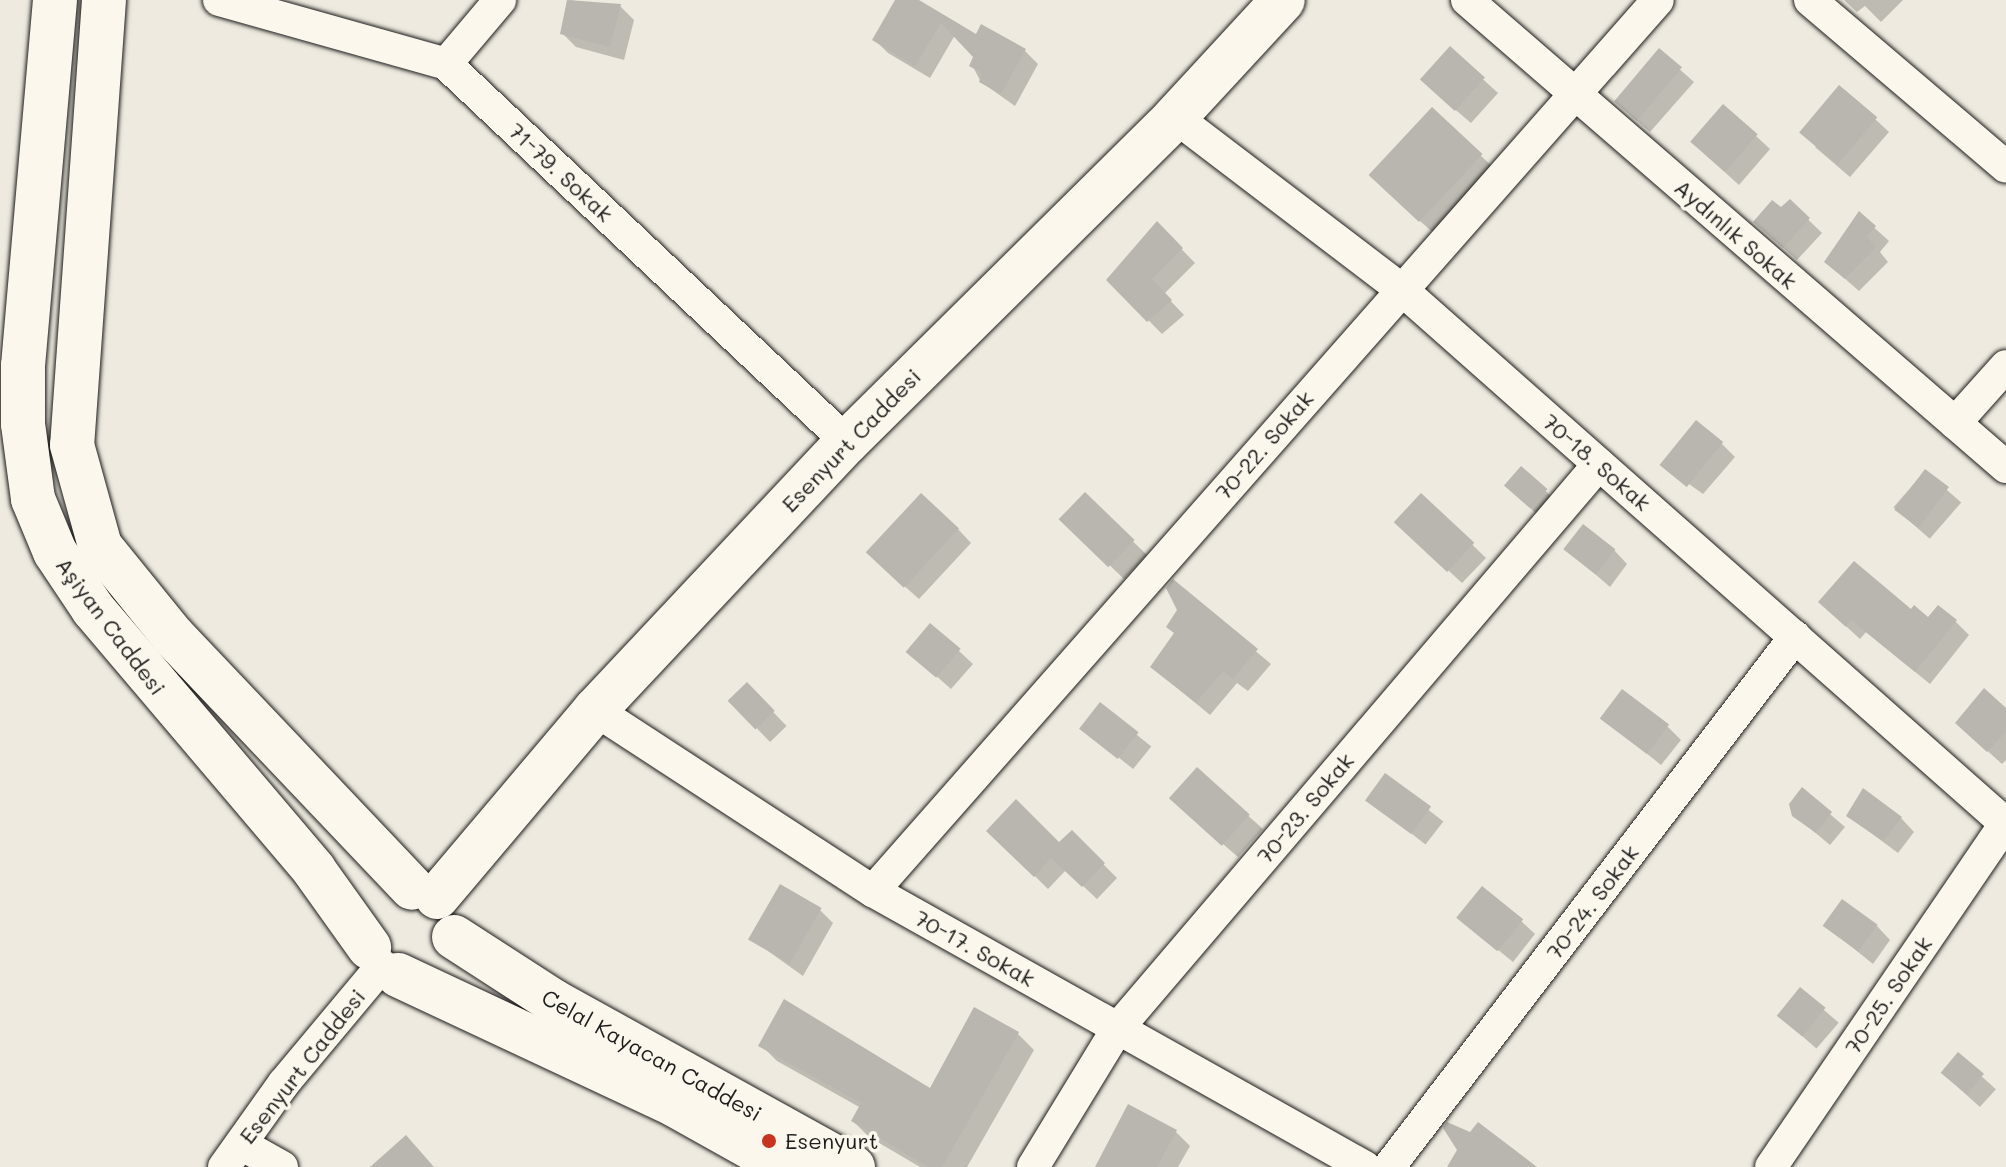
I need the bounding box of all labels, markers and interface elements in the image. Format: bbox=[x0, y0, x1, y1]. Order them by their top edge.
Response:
street label: 71-79. Sokak bbox=[503, 117, 619, 227]
street label: Aydınlık Sokak bbox=[1669, 174, 1803, 294]
street label: Esenyurt Caddesi bbox=[776, 363, 926, 517]
street label: 70-22. Sokak bbox=[1210, 385, 1318, 505]
street label: 70-18. Sokak bbox=[1538, 408, 1656, 516]
street label: Aşiyan Caddesi bbox=[51, 552, 171, 700]
street label: 70-23. Sokak bbox=[1251, 747, 1359, 869]
street label: 70-24. Sokak bbox=[1540, 840, 1644, 964]
street label: 70-17. Sokak bbox=[910, 904, 1040, 992]
street label: 70-25. Sokak bbox=[1839, 931, 1937, 1059]
street label: Celal Kayacan Caddesi bbox=[537, 983, 767, 1127]
street label: Esenyurt Caddesi bbox=[233, 984, 371, 1148]
place label: Esenyurt bbox=[785, 1128, 878, 1154]
marker: Esenyurt bbox=[760, 1132, 778, 1150]

